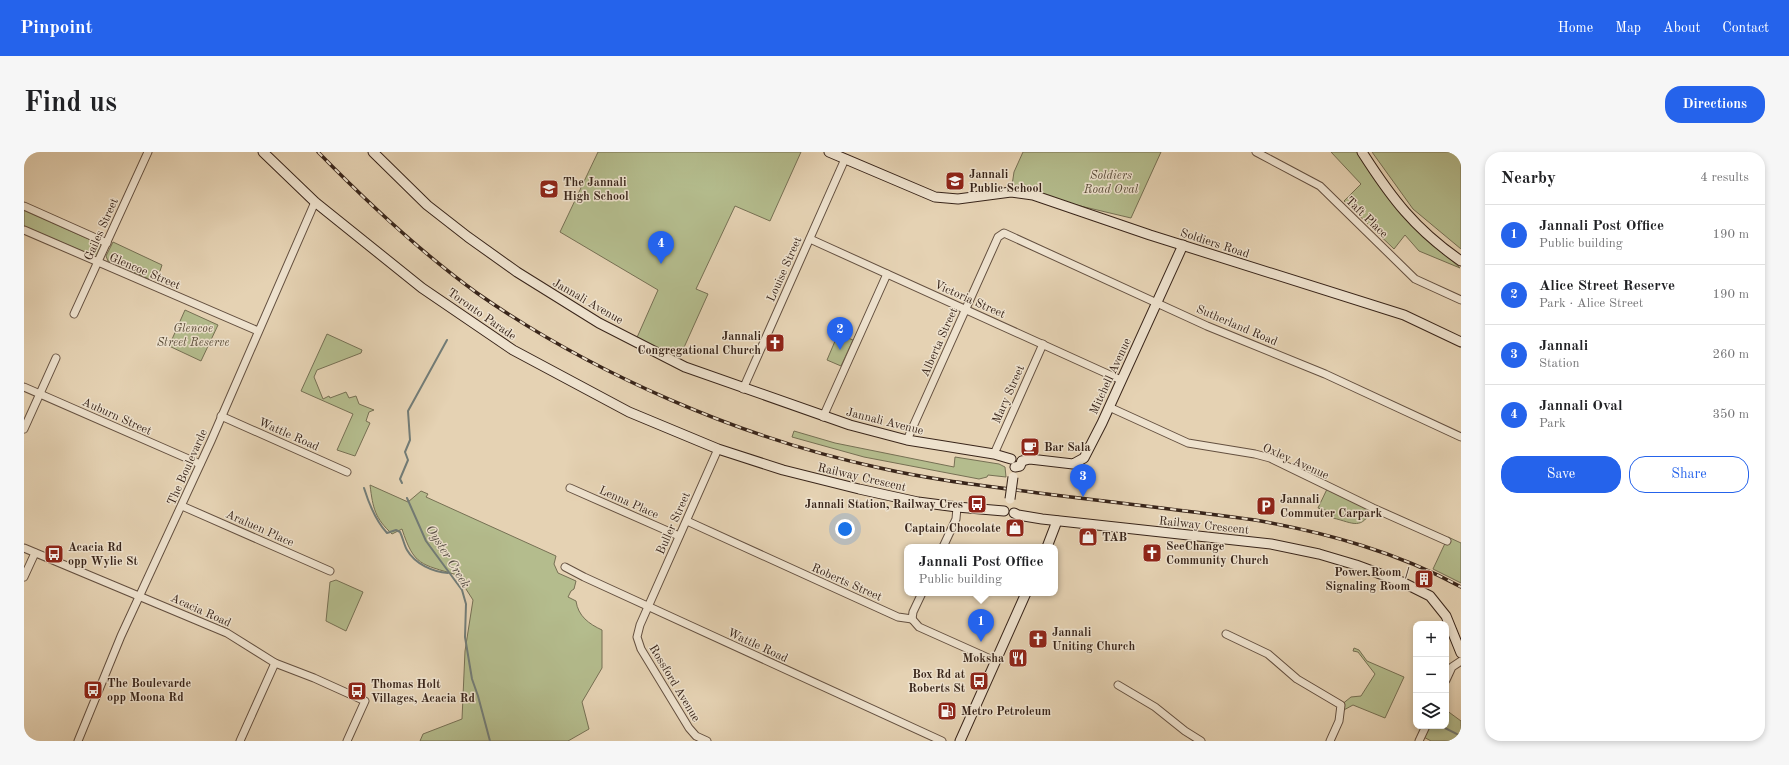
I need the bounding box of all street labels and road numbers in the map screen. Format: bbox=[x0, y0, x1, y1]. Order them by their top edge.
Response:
street label: Taft Place bbox=[1343, 195, 1390, 241]
street label: Gailes Street bbox=[83, 196, 121, 262]
street label: Soldiers Road bbox=[1179, 227, 1251, 261]
street label: Louise Street bbox=[765, 235, 805, 304]
street label: Glencoe Street bbox=[107, 252, 182, 292]
street label: Jannali Avenue bbox=[550, 277, 625, 327]
street label: Victoria Street bbox=[932, 279, 1007, 321]
street label: Toronto Parade bbox=[445, 287, 518, 343]
street label: Sutherland Road bbox=[1194, 303, 1279, 348]
street label: Alberta Street bbox=[919, 306, 961, 379]
street label: Mitchell Avenue bbox=[1088, 336, 1134, 416]
street label: Mary Street bbox=[991, 363, 1027, 425]
street label: Auburn Street bbox=[80, 396, 153, 438]
street label: Jannali Avenue bbox=[845, 407, 925, 437]
street label: Wattle Road bbox=[256, 416, 321, 454]
street label: The Boulevarde bbox=[166, 427, 210, 507]
street label: Oxley Avenue bbox=[1261, 442, 1331, 482]
street label: Railway Crescent bbox=[816, 462, 907, 494]
street label: Lenna Place bbox=[597, 484, 661, 522]
street label: Buller Street bbox=[655, 490, 693, 556]
street label: Araluen Place bbox=[224, 509, 296, 549]
street label: Railway Crescent bbox=[1158, 515, 1250, 537]
street label: Roberts Street bbox=[810, 562, 884, 604]
street label: Acacia Road bbox=[169, 592, 233, 630]
street label: Wattle Road bbox=[726, 627, 790, 665]
street label: Rossford Avenue bbox=[646, 643, 702, 725]

